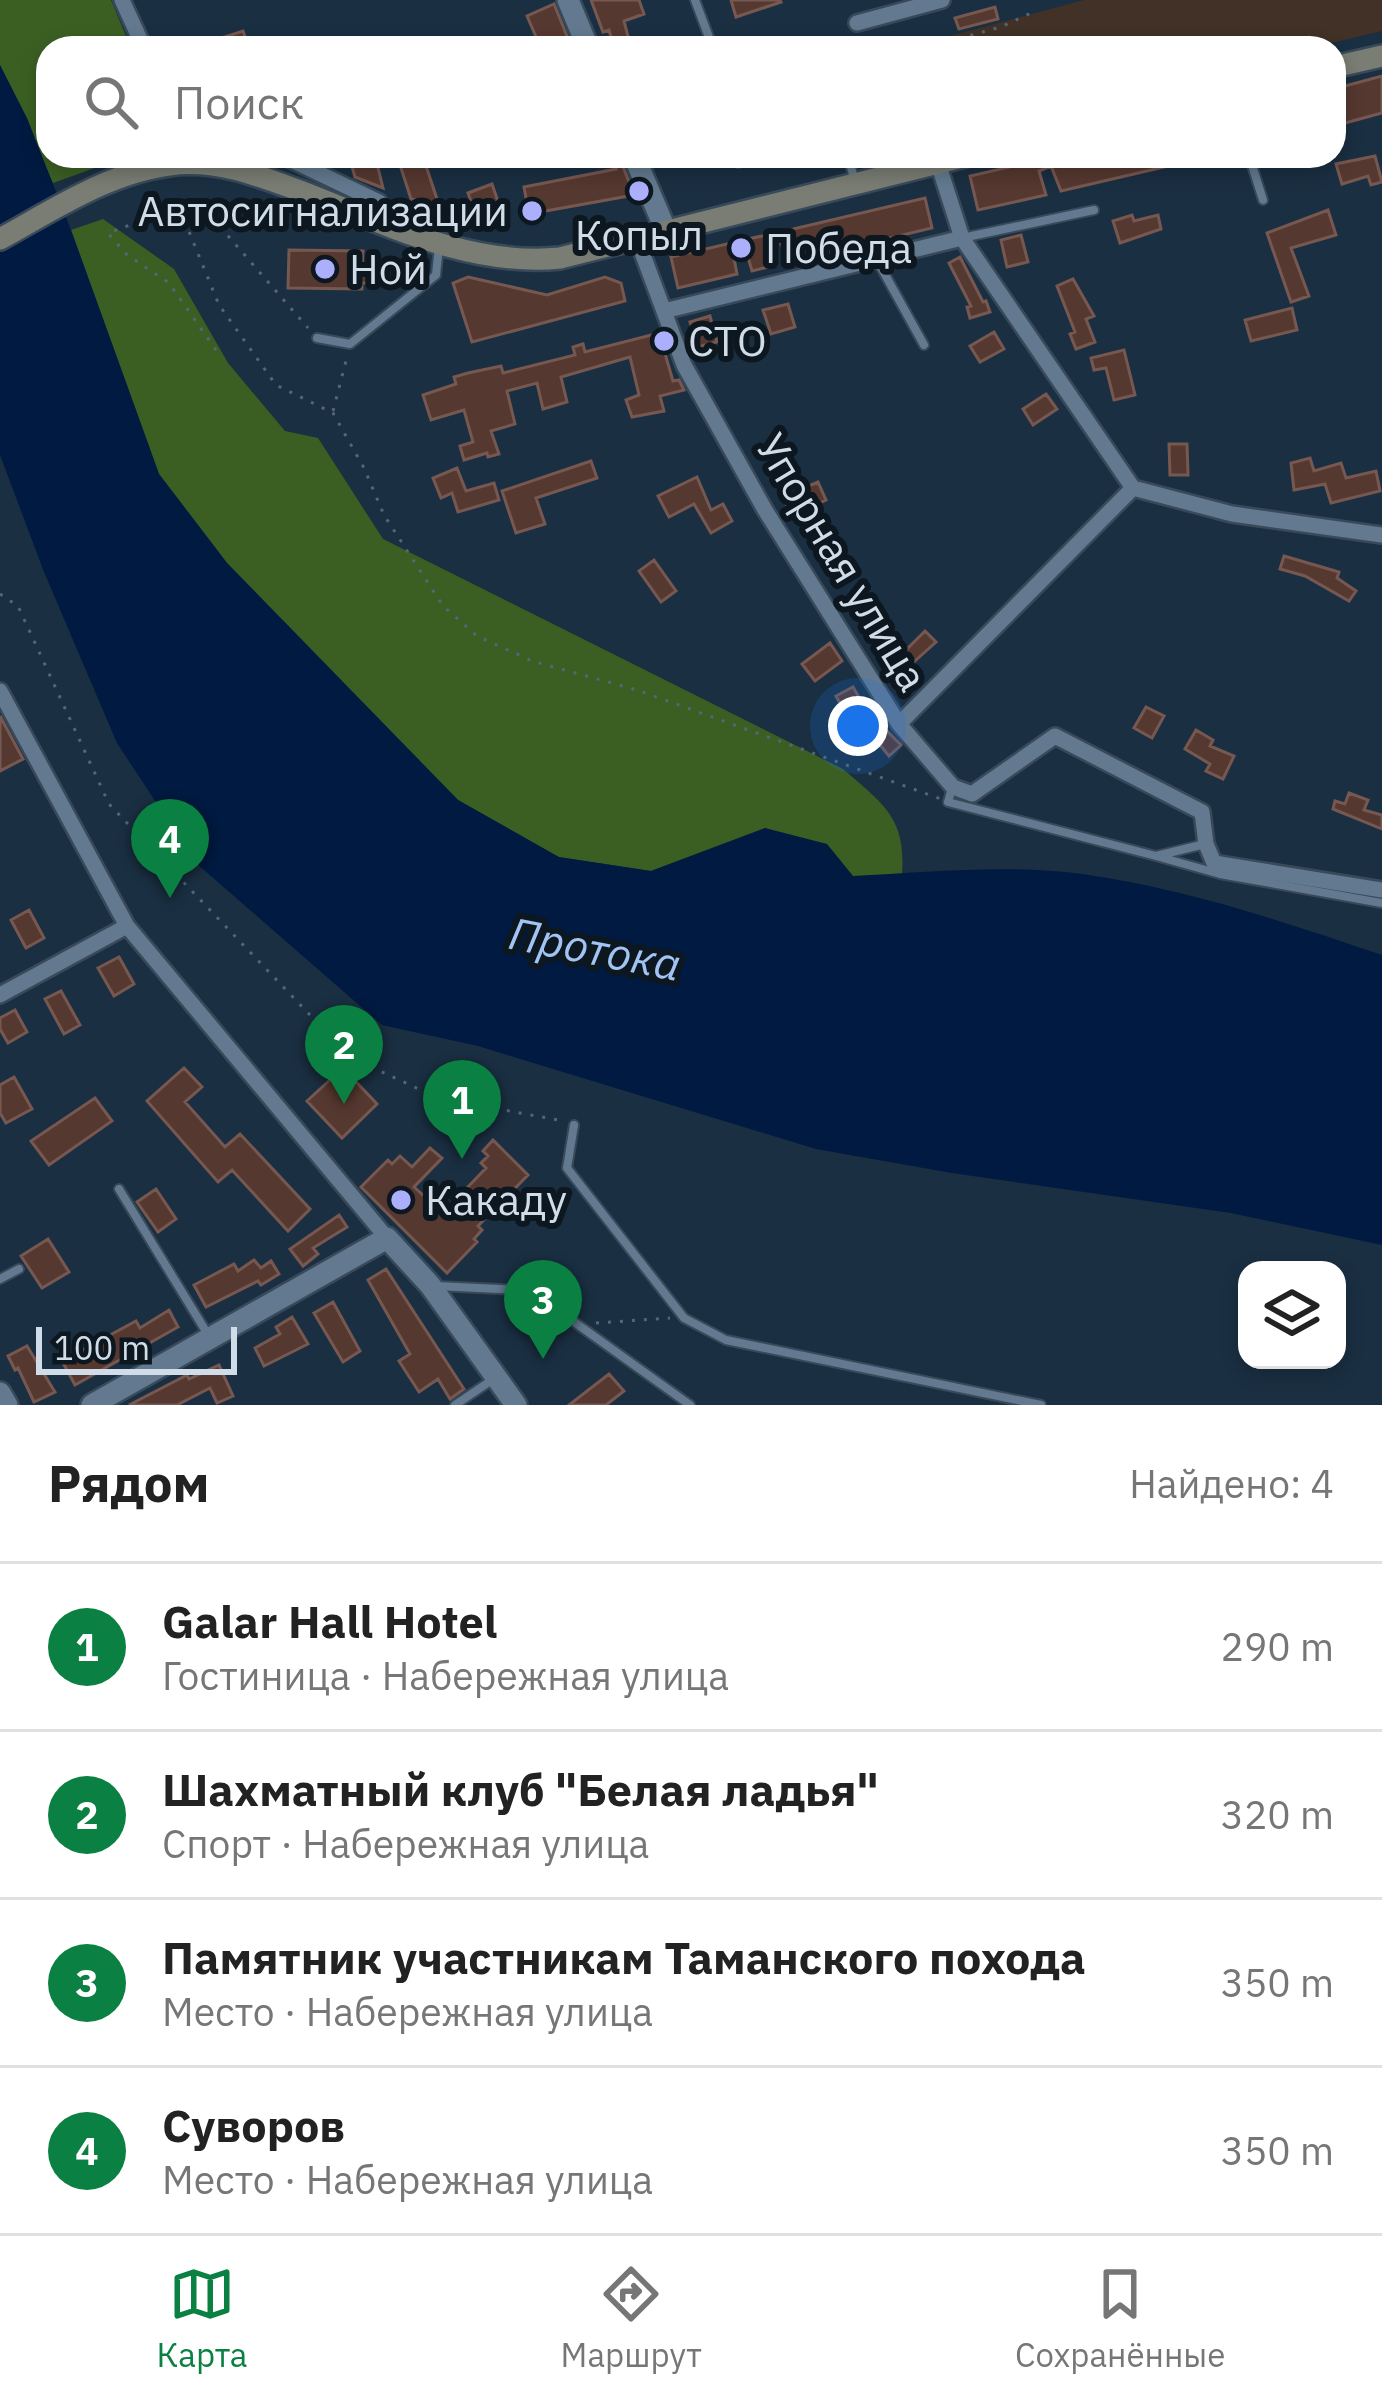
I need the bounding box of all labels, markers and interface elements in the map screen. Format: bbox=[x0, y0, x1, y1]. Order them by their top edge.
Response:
search box bbox=[36, 36, 1346, 168]
icon: search bbox=[78, 69, 144, 135]
text: Поиск bbox=[174, 73, 304, 131]
marker: Копыл bbox=[626, 178, 652, 204]
place label: Автосигнализации bbox=[137, 183, 508, 238]
marker: Автосигнализации bbox=[519, 198, 545, 224]
place label: Копыл bbox=[575, 207, 703, 262]
place label: Победа bbox=[765, 220, 912, 275]
marker: Победа bbox=[728, 235, 754, 261]
place label: Ной bbox=[349, 241, 427, 296]
marker: Ной bbox=[312, 256, 338, 282]
place label: СТО bbox=[688, 313, 767, 368]
marker: СТО bbox=[651, 328, 677, 354]
street label: Упорная улица bbox=[744, 423, 941, 701]
your location bbox=[828, 696, 888, 756]
pin: 4 bbox=[131, 799, 209, 898]
water label: Протока bbox=[504, 903, 686, 993]
pin: 2 bbox=[305, 1005, 383, 1104]
pin: 1 bbox=[423, 1060, 501, 1159]
place label: Какаду bbox=[425, 1172, 567, 1227]
marker: Какаду bbox=[388, 1187, 414, 1213]
pin: 3 bbox=[504, 1260, 582, 1359]
map controls bbox=[1238, 1261, 1346, 1369]
button: layers bbox=[1238, 1261, 1346, 1369]
scale bar bbox=[36, 1321, 237, 1374]
text: 100 m bbox=[54, 1326, 150, 1369]
text: Рядом bbox=[48, 1450, 210, 1516]
text: Найдено: 4 bbox=[1129, 1458, 1334, 1509]
text: Galar Hall Hotel bbox=[162, 1592, 497, 1650]
text: 1 bbox=[75, 1621, 99, 1672]
text: 290 m bbox=[1221, 1621, 1334, 1672]
text: Гостиница · Набережная улица bbox=[162, 1650, 729, 1701]
text: Шахматный клуб "Белая ладья" bbox=[162, 1760, 879, 1818]
text: 2 bbox=[75, 1789, 99, 1840]
text: 320 m bbox=[1221, 1789, 1334, 1840]
text: Спорт · Набережная улица bbox=[162, 1818, 649, 1869]
text: Памятник участникам Таманского похода bbox=[162, 1928, 1086, 1986]
text: 3 bbox=[75, 1957, 99, 2008]
text: 350 m bbox=[1221, 1957, 1334, 2008]
text: Место · Набережная улица bbox=[162, 1986, 653, 2037]
text: Суворов bbox=[162, 2096, 345, 2154]
text: 4 bbox=[75, 2125, 99, 2176]
text: 350 m bbox=[1221, 2125, 1334, 2176]
text: Место · Набережная улица bbox=[162, 2154, 653, 2205]
tab: Карта bbox=[157, 2261, 247, 2376]
tab: Маршрут bbox=[561, 2261, 702, 2376]
tab: Сохранённые bbox=[1015, 2261, 1225, 2376]

